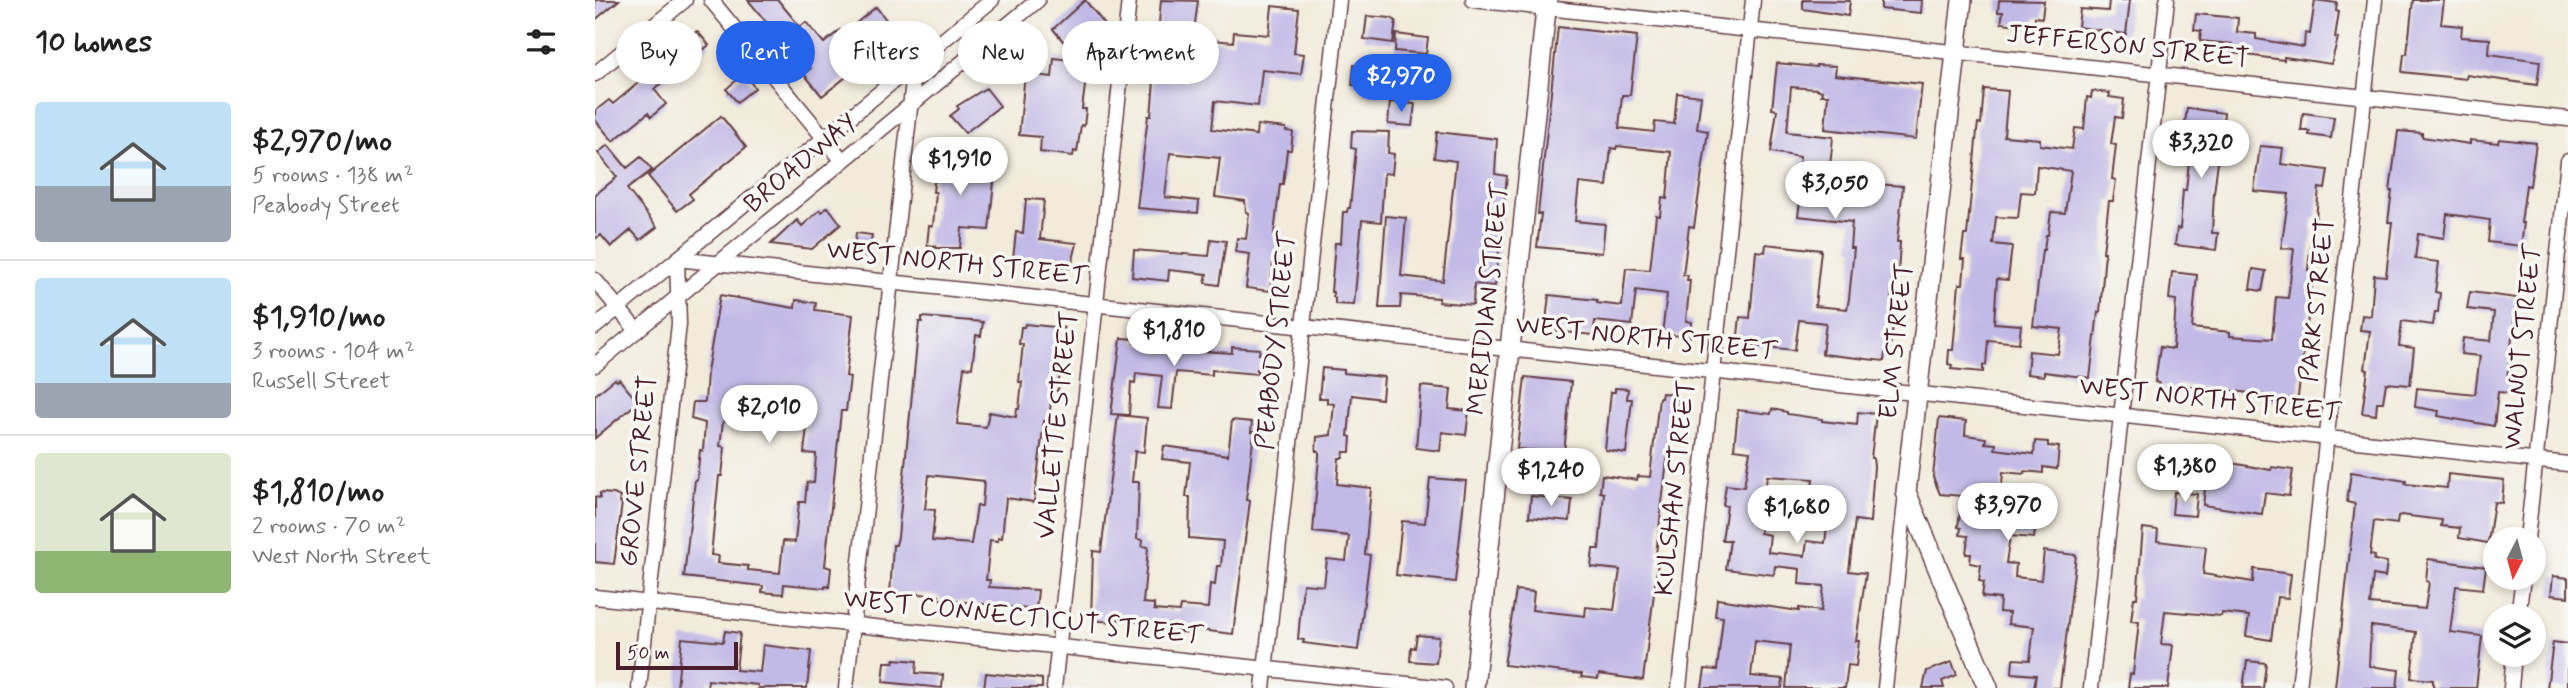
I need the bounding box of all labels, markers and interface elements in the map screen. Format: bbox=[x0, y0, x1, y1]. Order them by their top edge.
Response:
street label: JEFFERSON STREET bbox=[2005, 17, 2251, 77]
chip: Buy bbox=[616, 21, 702, 84]
chip: Rent bbox=[716, 21, 815, 84]
chip: Filters bbox=[829, 21, 944, 84]
chip: New bbox=[958, 21, 1048, 84]
chip: Apartment bbox=[1062, 21, 1219, 84]
text: 10 homes bbox=[35, 23, 152, 62]
icon: filters bbox=[522, 23, 560, 61]
pin: $2,970 bbox=[1344, 54, 1458, 114]
text: $2,970 bbox=[1366, 62, 1436, 92]
street label: BROADWAY bbox=[737, 107, 865, 221]
pin: $3,320 bbox=[2144, 120, 2258, 180]
text: $2,970/mo bbox=[252, 122, 392, 161]
text: $3,320 bbox=[2168, 128, 2234, 158]
icon: home bbox=[91, 130, 175, 214]
pin: $1,910 bbox=[903, 138, 1017, 197]
text: $1,910 bbox=[928, 145, 992, 175]
text: 5 rooms · 138 m² bbox=[252, 161, 414, 191]
pin: $3,050 bbox=[1778, 162, 1892, 221]
text: $3,050 bbox=[1801, 169, 1869, 199]
street label: MERIDIAN STREET bbox=[1460, 180, 1518, 416]
text: Peabody Street bbox=[252, 191, 400, 221]
street label: PARK STREET bbox=[2292, 216, 2344, 384]
street label: PEABODY STREET bbox=[1249, 229, 1305, 451]
street label: WEST NORTH STREET bbox=[825, 233, 1091, 295]
street label: WALNUT STREET bbox=[2495, 241, 2551, 451]
street label: ELM STREET bbox=[1872, 261, 1922, 421]
text: $1,910/mo bbox=[252, 298, 386, 337]
icon: home bbox=[91, 306, 175, 390]
pin: $1,810 bbox=[1117, 308, 1231, 368]
street label: WEST NORTH STREET bbox=[1514, 308, 1780, 370]
street label: VALLETTE STREET bbox=[1029, 309, 1087, 541]
text: $1,810 bbox=[1142, 316, 1206, 346]
text: 3 rooms · 104 m² bbox=[252, 337, 415, 367]
text: Russell Street bbox=[252, 367, 390, 397]
street label: WEST NORTH STREET bbox=[2078, 369, 2344, 431]
street label: GROVE STREET bbox=[612, 373, 666, 569]
street label: KULSHAN STREET bbox=[1648, 378, 1704, 598]
pin: $2,010 bbox=[712, 386, 826, 445]
text: $2,010 bbox=[737, 393, 801, 423]
pin: $1,380 bbox=[2128, 444, 2242, 504]
pin: $1,240 bbox=[1494, 448, 1608, 508]
text: $1,380 bbox=[2153, 452, 2217, 482]
text: $1,240 bbox=[1517, 456, 1585, 486]
text: $1,810/mo bbox=[252, 473, 384, 512]
icon: home bbox=[91, 481, 175, 565]
pin: $3,970 bbox=[1951, 484, 2065, 543]
pin: $1,680 bbox=[1740, 486, 1854, 545]
text: $3,970 bbox=[1974, 491, 2042, 521]
text: $1,680 bbox=[1764, 493, 1830, 523]
text: 2 rooms · 70 m² bbox=[252, 512, 406, 542]
north arrow bbox=[2483, 527, 2546, 590]
map controls bbox=[2483, 527, 2546, 667]
text: West North Street bbox=[252, 542, 431, 572]
street label: WEST CONNECTICUT STREET bbox=[842, 582, 1206, 654]
button: layers bbox=[2483, 604, 2546, 667]
scale bar bbox=[616, 639, 739, 671]
text: 50 m bbox=[627, 641, 670, 666]

